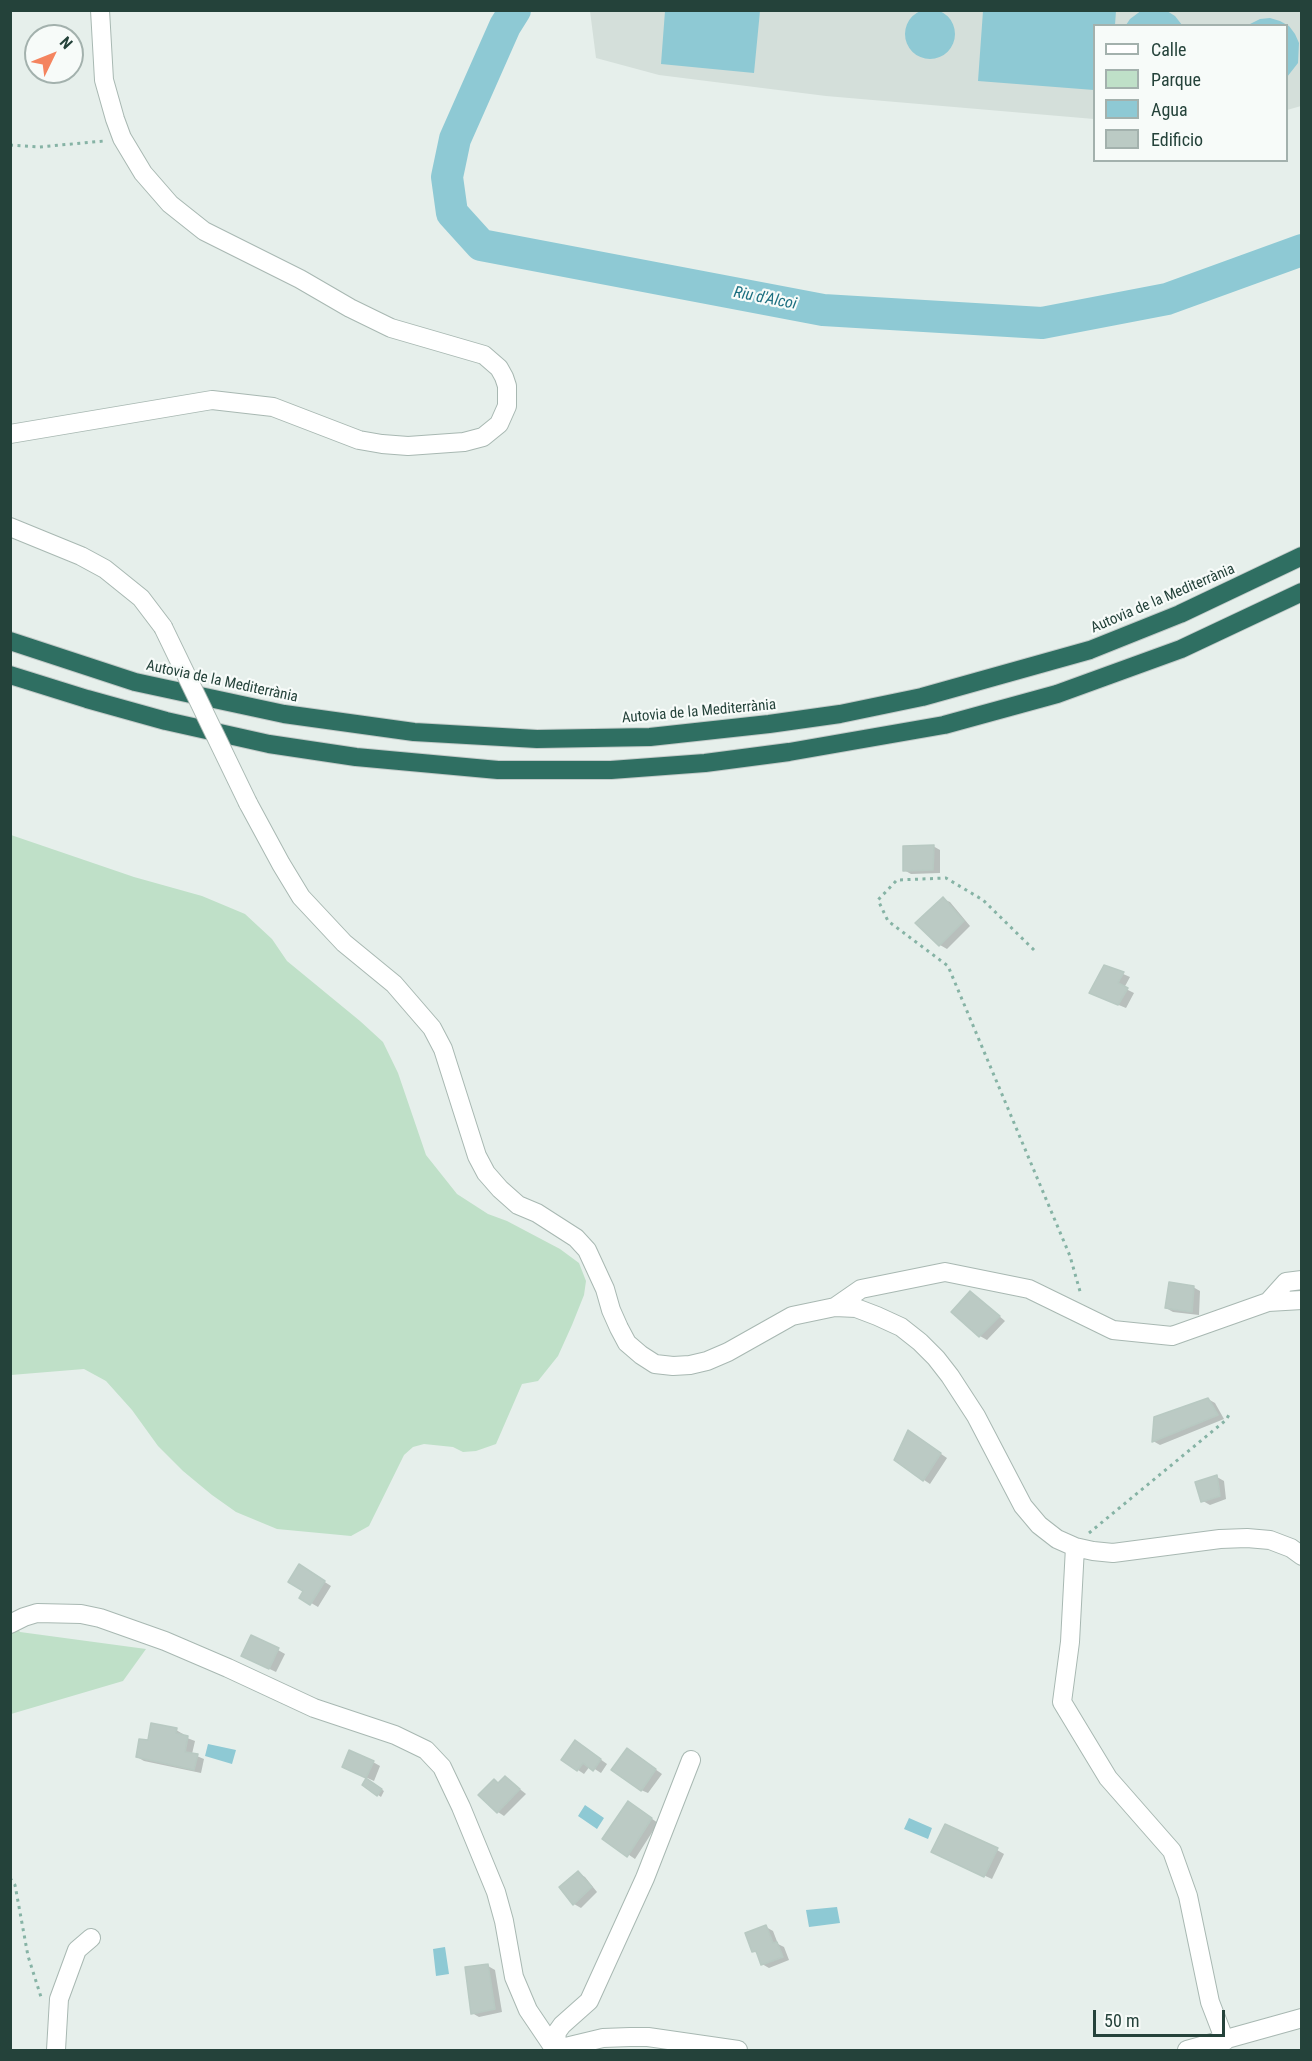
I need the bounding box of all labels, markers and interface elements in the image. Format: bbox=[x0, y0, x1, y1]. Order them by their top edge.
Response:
north arrow bbox=[24, 24, 84, 84]
legend bbox=[1093, 24, 1288, 162]
text: N bbox=[56, 33, 76, 53]
text: Calle bbox=[1151, 39, 1187, 60]
text: Parque bbox=[1151, 69, 1201, 90]
text: Agua bbox=[1151, 99, 1188, 120]
text: Edificio bbox=[1151, 129, 1203, 150]
water label: Riu d'Alcoi bbox=[732, 284, 798, 314]
street label: Autovia de la Mediterrània bbox=[1088, 561, 1238, 637]
street label: Autovia de la Mediterrània bbox=[144, 657, 300, 707]
street label: Autovia de la Mediterrània bbox=[621, 696, 777, 728]
scale bar bbox=[1096, 1998, 1228, 2036]
text: 50 m bbox=[1104, 2010, 1139, 2031]

